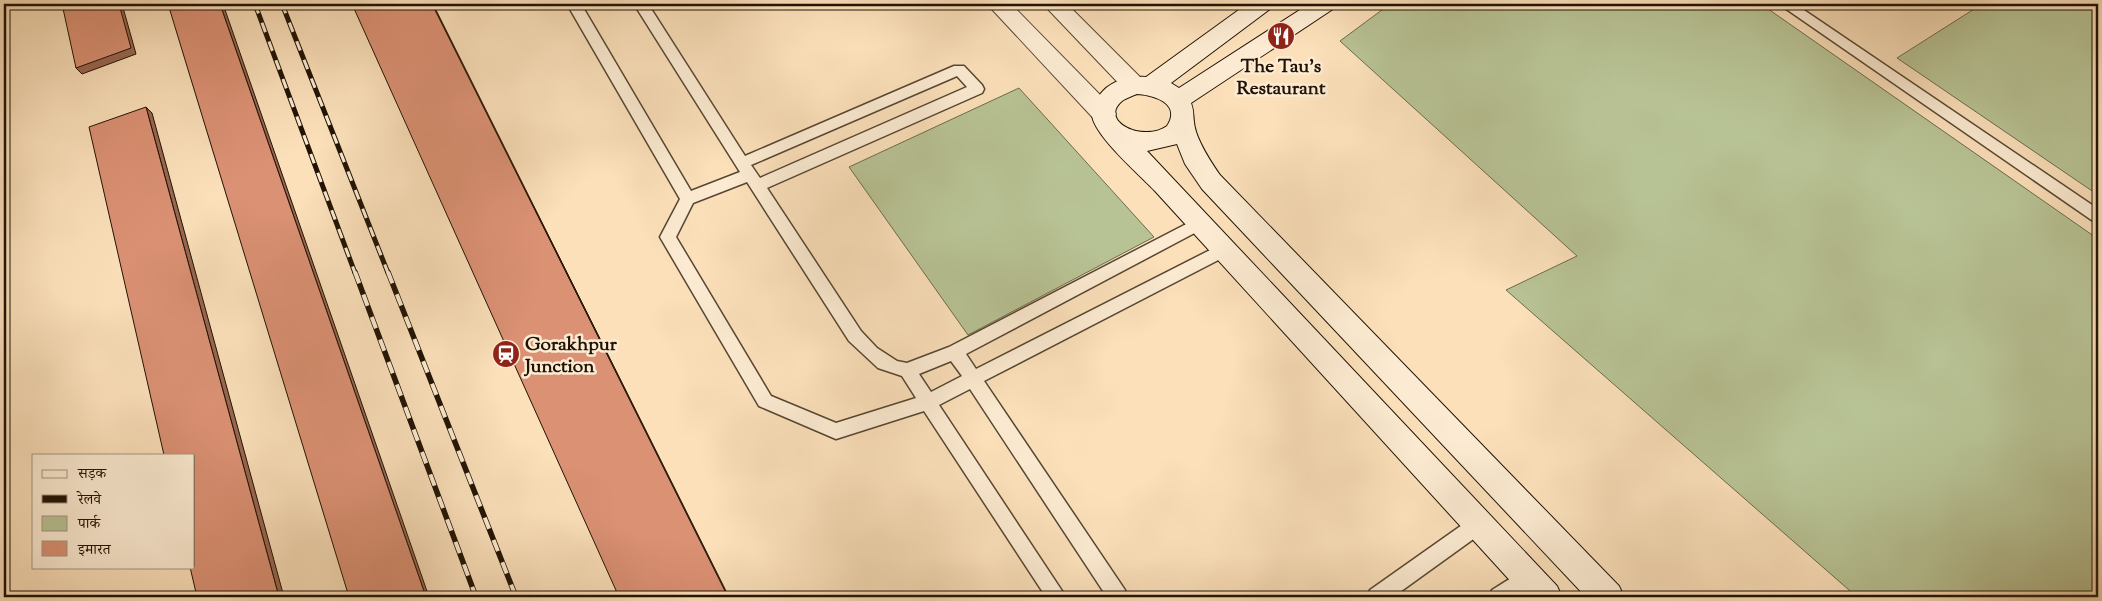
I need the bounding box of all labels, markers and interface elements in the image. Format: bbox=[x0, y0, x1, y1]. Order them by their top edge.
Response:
restaurant icon: The Tau's Restaurant bbox=[1266, 21, 1296, 51]
place label: The Tau's Restaurant bbox=[1237, 54, 1326, 103]
place label: Gorakhpur Junction bbox=[523, 332, 618, 381]
station icon: Gorakhpur Junction bbox=[491, 339, 521, 369]
legend bbox=[32, 454, 195, 568]
text: सड़क bbox=[77, 464, 107, 485]
text: रेलवे bbox=[76, 490, 102, 511]
text: पार्क bbox=[77, 514, 101, 535]
text: इमारत bbox=[77, 540, 112, 561]

